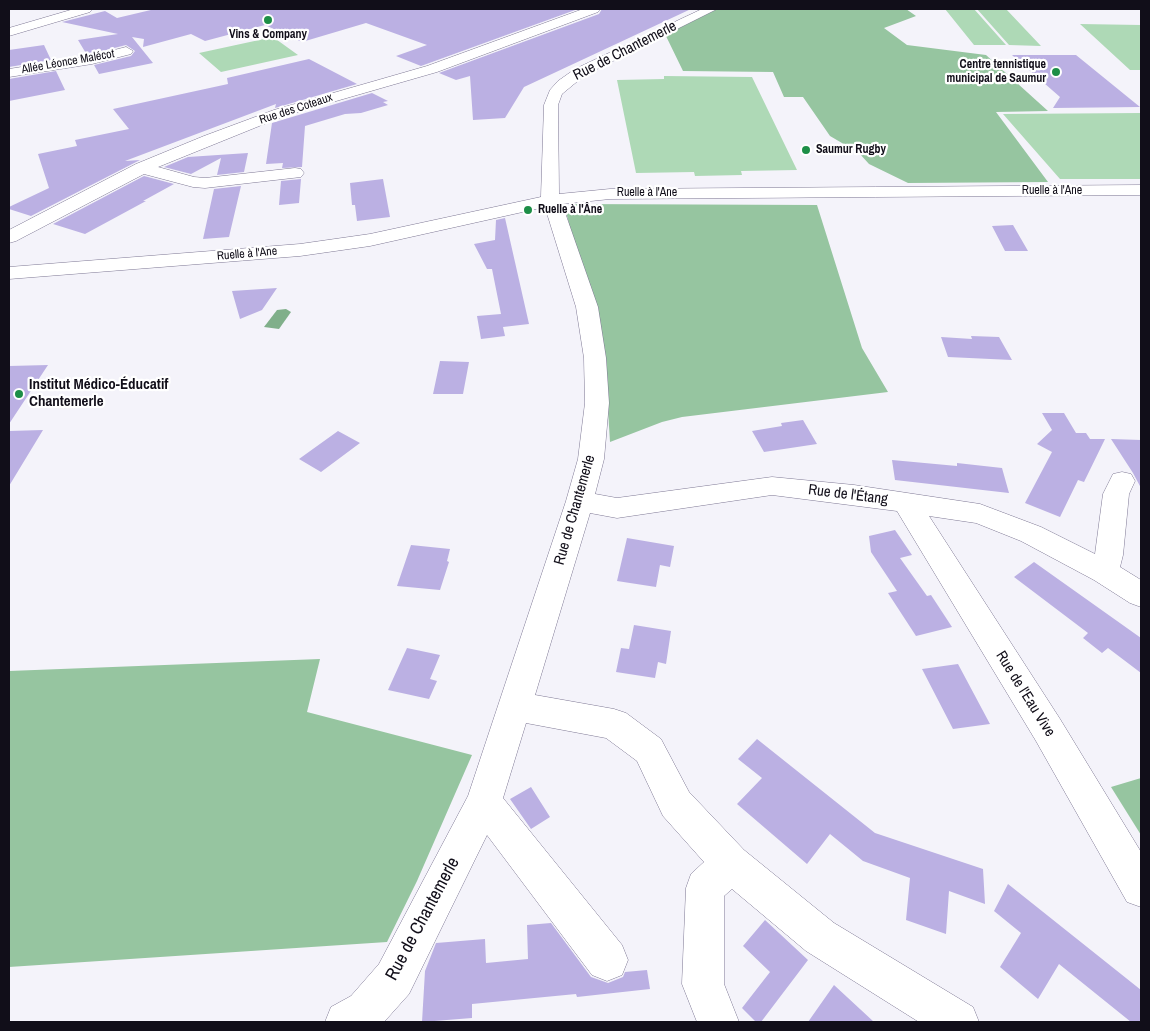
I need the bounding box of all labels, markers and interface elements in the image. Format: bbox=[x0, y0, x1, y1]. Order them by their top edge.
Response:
marker: Vins & Company bbox=[262, 14, 274, 26]
street label: Rue de Chantemerle bbox=[570, 17, 680, 85]
place label: Vins & Company bbox=[229, 28, 307, 42]
street label: Allée Léonce Malécot bbox=[20, 47, 116, 77]
place label: Centre tennistique municipal de Saumur bbox=[946, 58, 1046, 86]
marker: Centre tennistique municipal de Saumur bbox=[1050, 66, 1062, 78]
street label: Rue des Coteaux bbox=[258, 90, 334, 128]
place label: Saumur Rugby bbox=[816, 143, 886, 157]
marker: Saumur Rugby bbox=[800, 144, 812, 156]
street label: Ruelle à l'Ane bbox=[1022, 184, 1082, 198]
street label: Ruelle à l'Ane bbox=[617, 186, 677, 200]
place label: Ruelle à l'Âne bbox=[538, 203, 602, 217]
marker: Ruelle à l'Âne bbox=[522, 204, 534, 216]
street label: Ruelle à l'Ane bbox=[216, 244, 278, 264]
place label: Institut Médico-Éducatif Chantemerle bbox=[29, 376, 168, 411]
marker: Institut Médico-Éducatif Chantemerle bbox=[13, 388, 25, 400]
street label: Rue de Chantemerle bbox=[551, 453, 599, 567]
street label: Rue de l'Étang bbox=[807, 481, 889, 509]
street label: Rue de l'Eau Vive bbox=[991, 648, 1059, 740]
street label: Rue de Chantemerle bbox=[381, 854, 465, 984]

